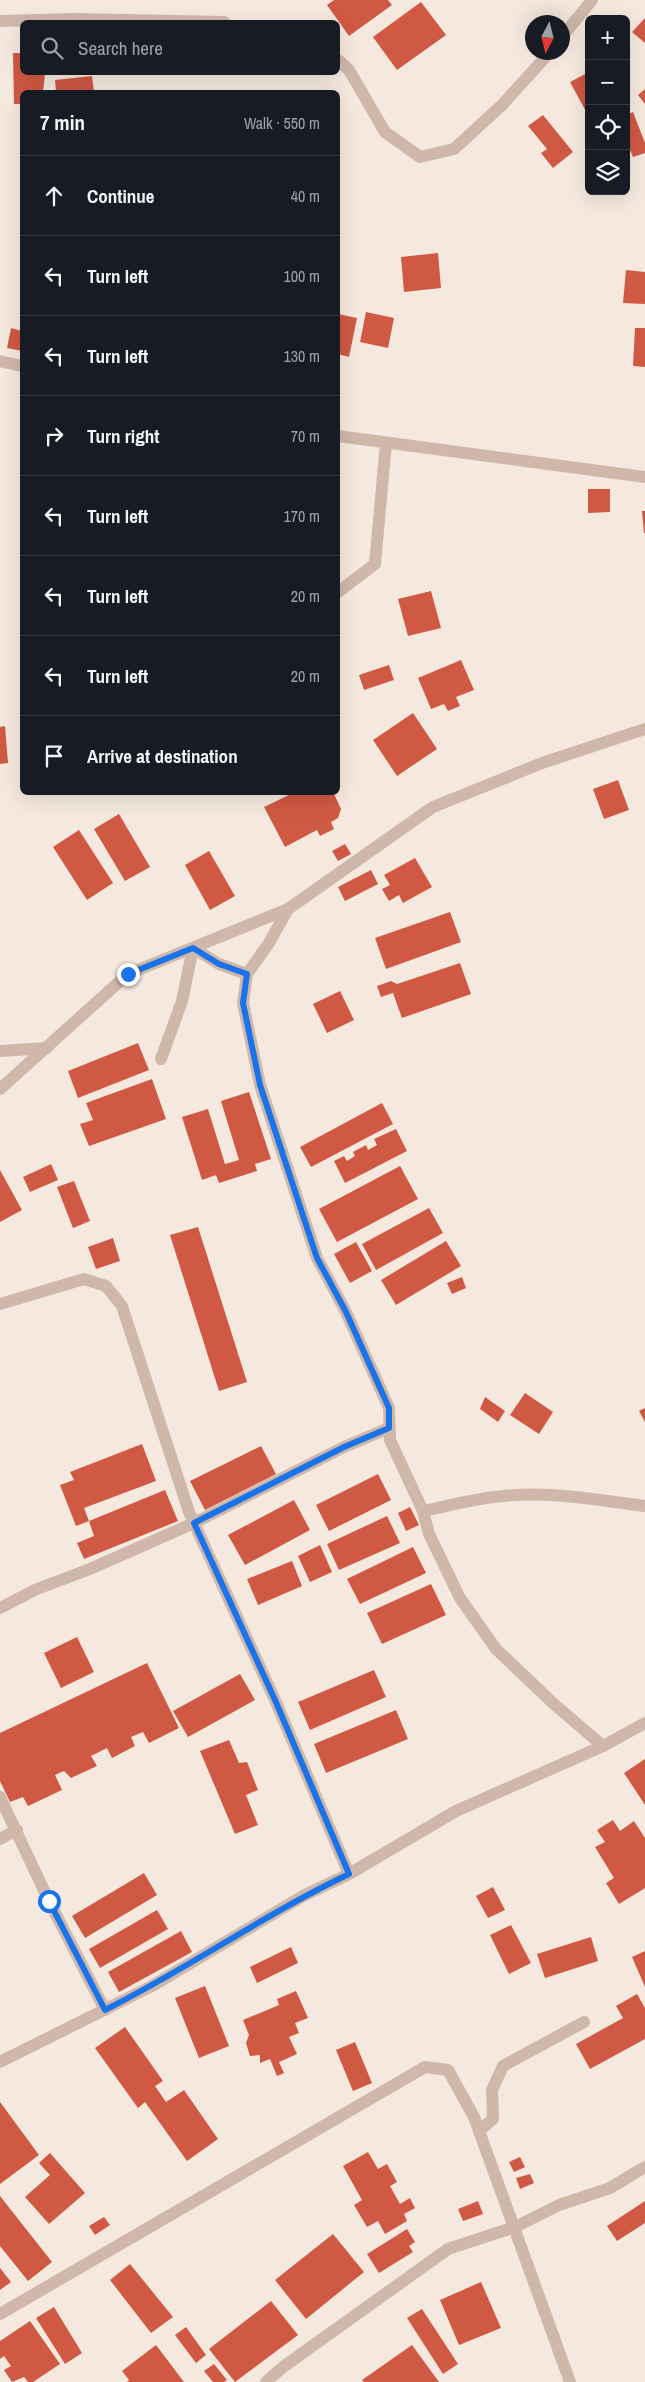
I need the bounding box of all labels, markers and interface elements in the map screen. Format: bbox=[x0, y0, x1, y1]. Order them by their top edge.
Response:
north arrow bbox=[525, 15, 570, 60]
map controls bbox=[585, 15, 630, 195]
button: + bbox=[585, 15, 630, 60]
search box bbox=[20, 20, 340, 75]
icon: search bbox=[38, 34, 66, 62]
text: Search here bbox=[78, 35, 163, 61]
button: − bbox=[585, 60, 630, 105]
button: locate bbox=[585, 105, 630, 150]
text: 7 min bbox=[40, 108, 85, 137]
text: Walk · 550 m bbox=[244, 112, 320, 134]
button: layers bbox=[585, 150, 630, 195]
icon: ahead bbox=[40, 182, 68, 210]
text: Continue bbox=[87, 183, 155, 209]
text: 40 m bbox=[291, 185, 320, 207]
icon: left bbox=[40, 262, 68, 290]
text: Turn left bbox=[87, 263, 148, 289]
text: 100 m bbox=[284, 265, 320, 287]
icon: left bbox=[40, 342, 68, 370]
text: Turn left bbox=[87, 343, 148, 369]
text: 130 m bbox=[284, 345, 320, 367]
icon: right bbox=[40, 422, 68, 450]
text: Turn right bbox=[87, 423, 159, 449]
text: 70 m bbox=[291, 425, 320, 447]
icon: left bbox=[40, 502, 68, 530]
text: Turn left bbox=[87, 503, 148, 529]
text: 170 m bbox=[284, 505, 320, 527]
icon: left bbox=[40, 582, 68, 610]
text: Turn left bbox=[87, 583, 148, 609]
text: 20 m bbox=[291, 585, 320, 607]
icon: left bbox=[40, 662, 68, 690]
text: Turn left bbox=[87, 663, 148, 689]
text: 20 m bbox=[291, 665, 320, 687]
icon: arrive bbox=[40, 742, 68, 770]
text: Arrive at destination bbox=[87, 743, 238, 769]
route end bbox=[117, 963, 140, 986]
route start bbox=[38, 1890, 61, 1913]

